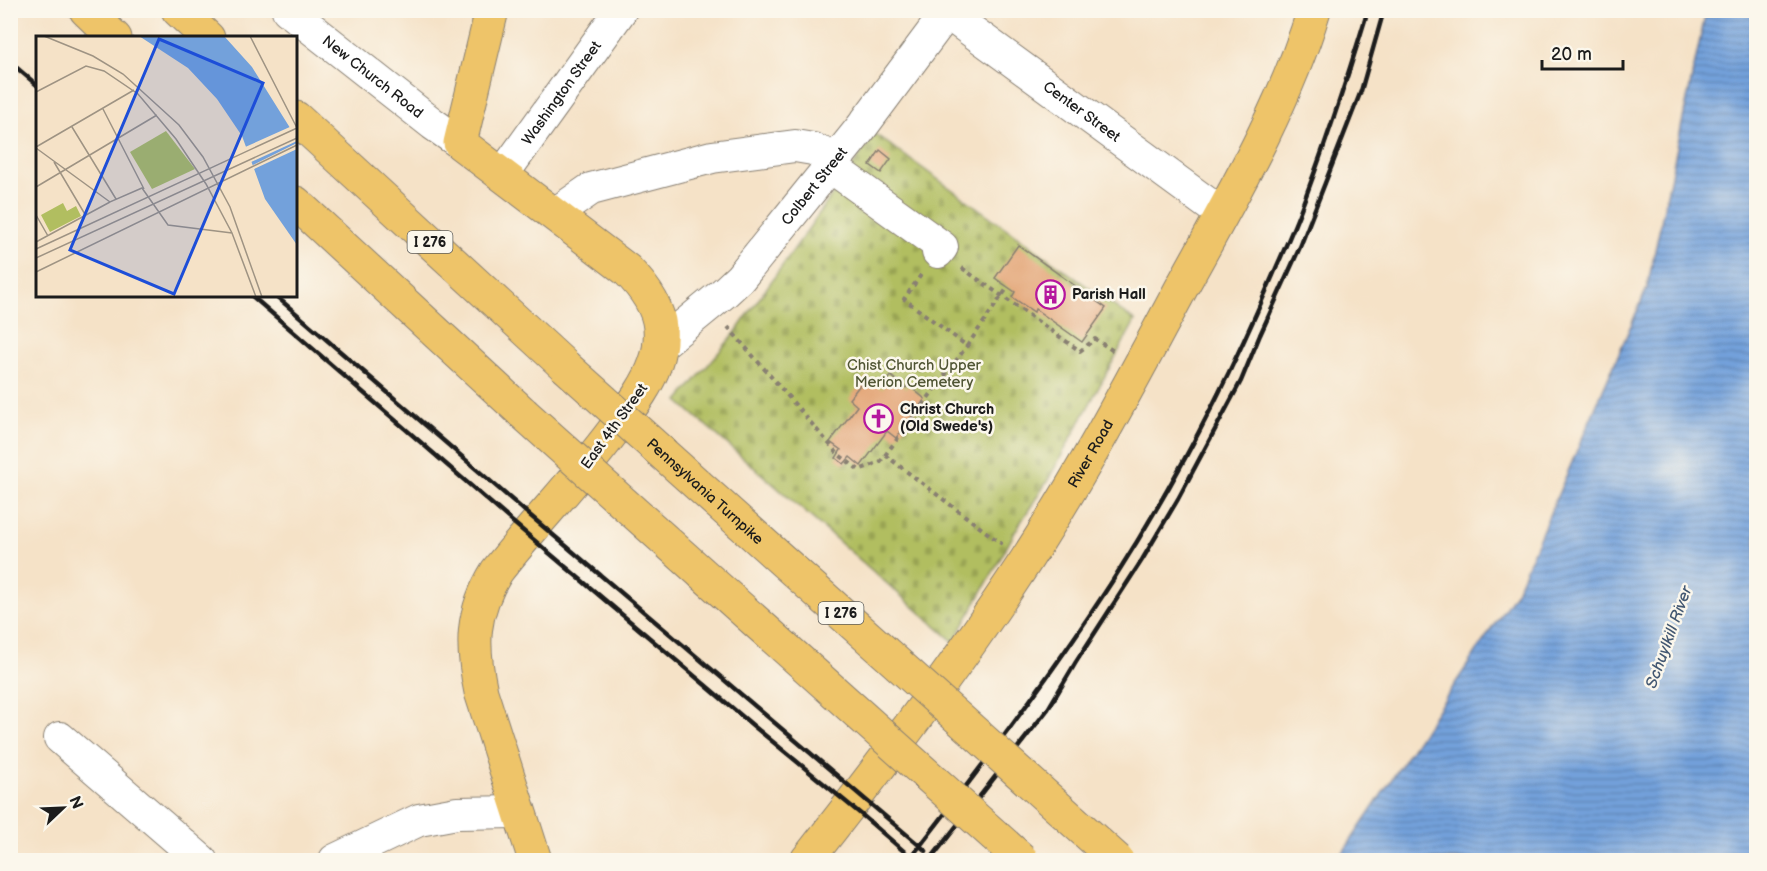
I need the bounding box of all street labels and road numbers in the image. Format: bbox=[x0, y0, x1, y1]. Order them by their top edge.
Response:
street label: New Church Road bbox=[318, 32, 427, 123]
street label: Washington Street bbox=[518, 37, 606, 149]
street label: Center Street bbox=[1039, 77, 1124, 147]
street label: Colbert Street bbox=[777, 143, 852, 229]
road number: I 276 bbox=[408, 231, 452, 253]
street label: East 4th Street bbox=[577, 379, 652, 473]
street label: River Road bbox=[1064, 417, 1118, 491]
street label: Pennsylvania Turnpike bbox=[642, 435, 767, 549]
road number: I 276 bbox=[818, 602, 864, 624]

